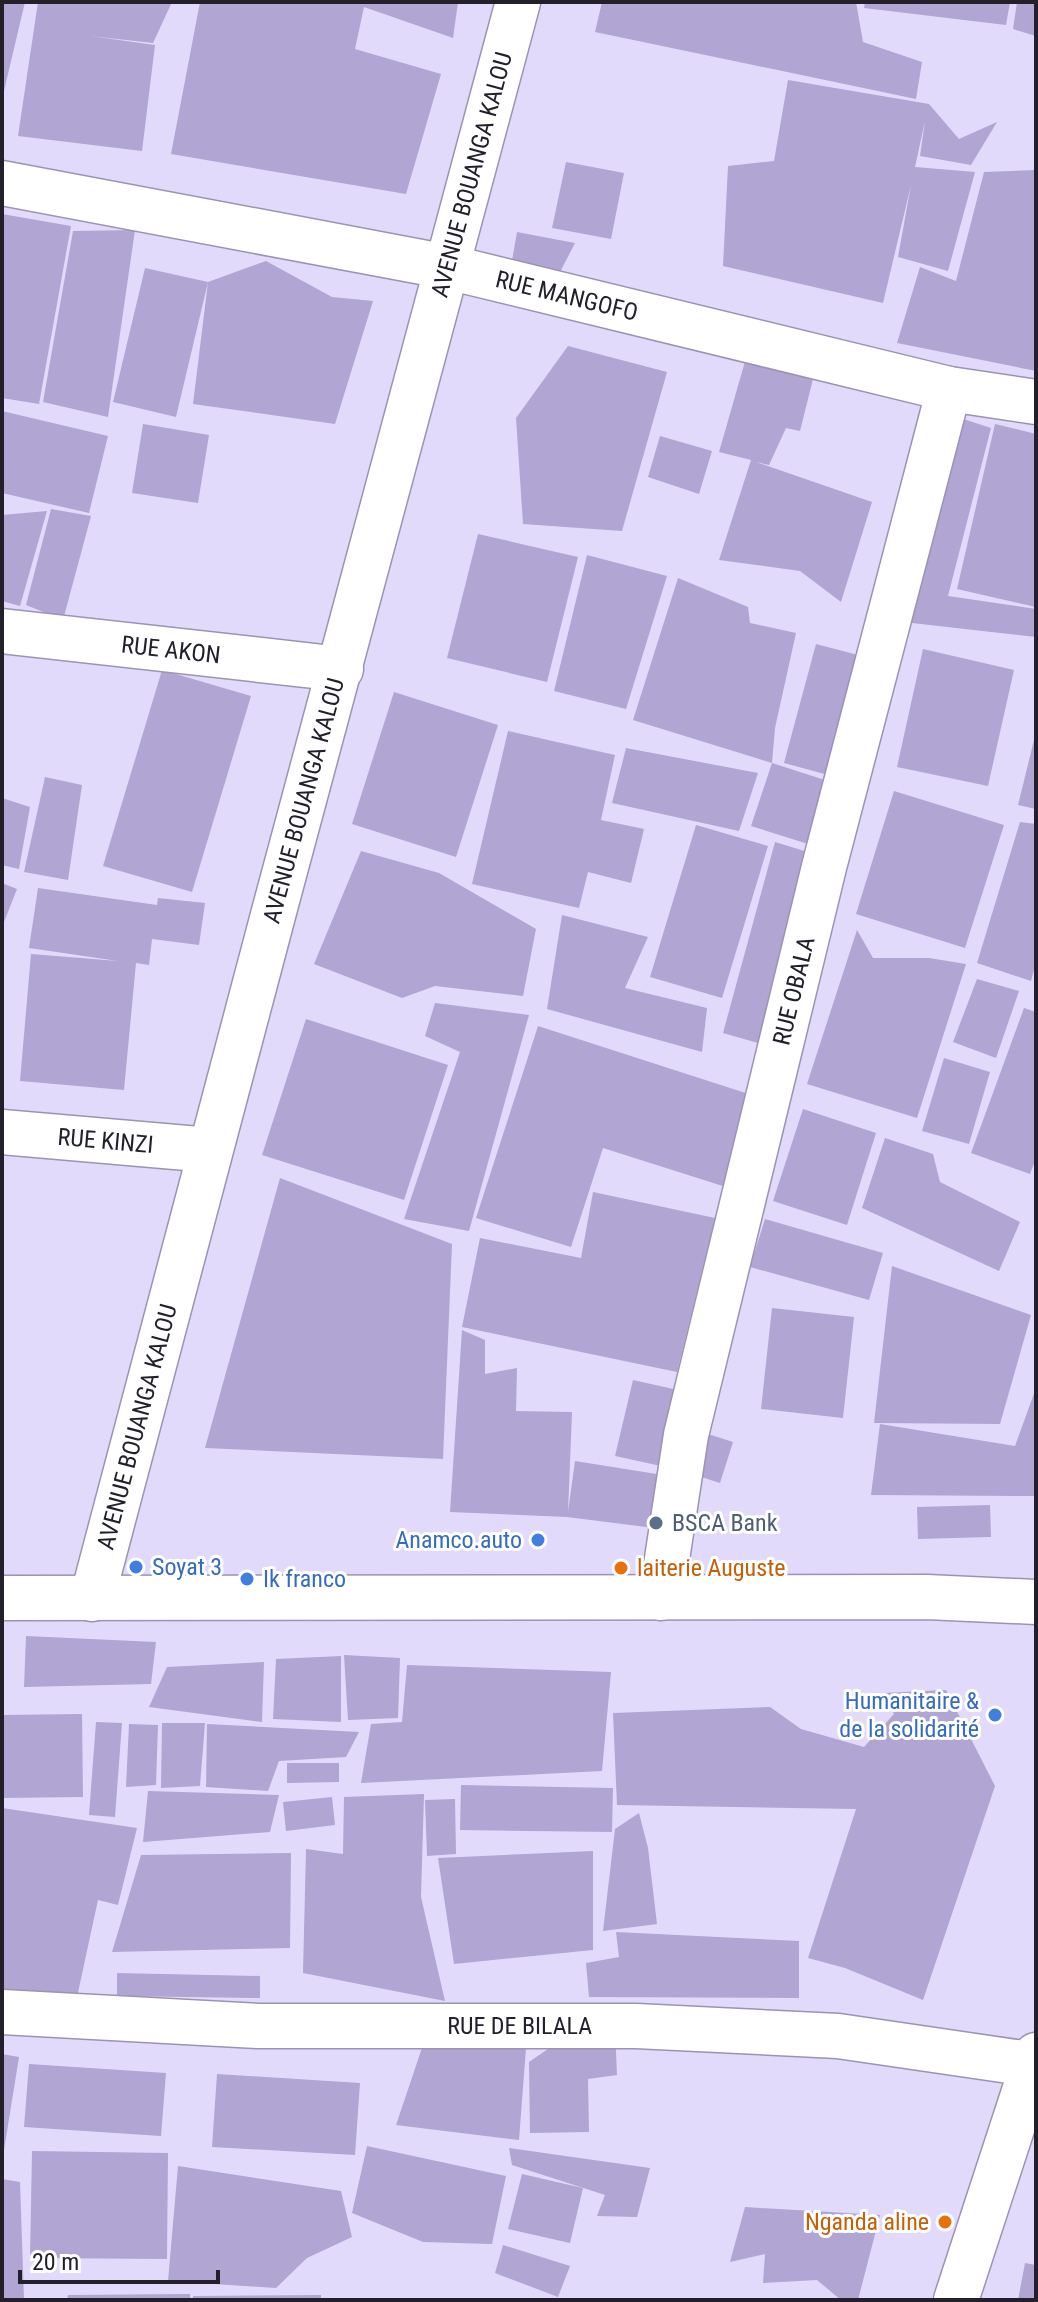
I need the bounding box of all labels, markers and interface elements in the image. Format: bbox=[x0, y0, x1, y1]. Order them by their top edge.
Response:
street label: AVENUE BOUANGA KALOU bbox=[426, 49, 518, 300]
street label: RUE MANGOFO bbox=[493, 265, 641, 327]
street label: RUE AKON bbox=[120, 630, 222, 669]
street label: AVENUE BOUANGA KALOU bbox=[258, 675, 350, 926]
street label: RUE OBALA bbox=[767, 934, 821, 1048]
street label: RUE KINZI bbox=[56, 1123, 155, 1159]
street label: AVENUE BOUANGA KALOU bbox=[92, 1301, 183, 1553]
place label: BSCA Bank bbox=[672, 1509, 778, 1537]
marker: BSCA Bank bbox=[647, 1514, 665, 1532]
place label: Anamco.auto bbox=[395, 1526, 522, 1554]
marker: Anamco.auto bbox=[529, 1531, 547, 1549]
place label: Soyat 3 bbox=[152, 1553, 222, 1581]
place label: laiterie Auguste bbox=[637, 1554, 786, 1582]
marker: Soyat 3 bbox=[127, 1558, 145, 1576]
marker: laiterie Auguste bbox=[612, 1559, 630, 1577]
place label: Ik franco bbox=[263, 1565, 346, 1593]
marker: Ik franco bbox=[238, 1570, 256, 1588]
place label: Humanitaire & de la solidarité bbox=[839, 1687, 979, 1743]
marker: Humanitaire & de la solidarité bbox=[986, 1706, 1004, 1724]
street label: RUE DE BILALA bbox=[447, 2012, 592, 2040]
place label: Nganda aline bbox=[805, 2208, 929, 2236]
marker: Nganda aline bbox=[936, 2213, 954, 2231]
scale bar bbox=[20, 2234, 218, 2284]
text: 20 m bbox=[32, 2248, 79, 2276]

